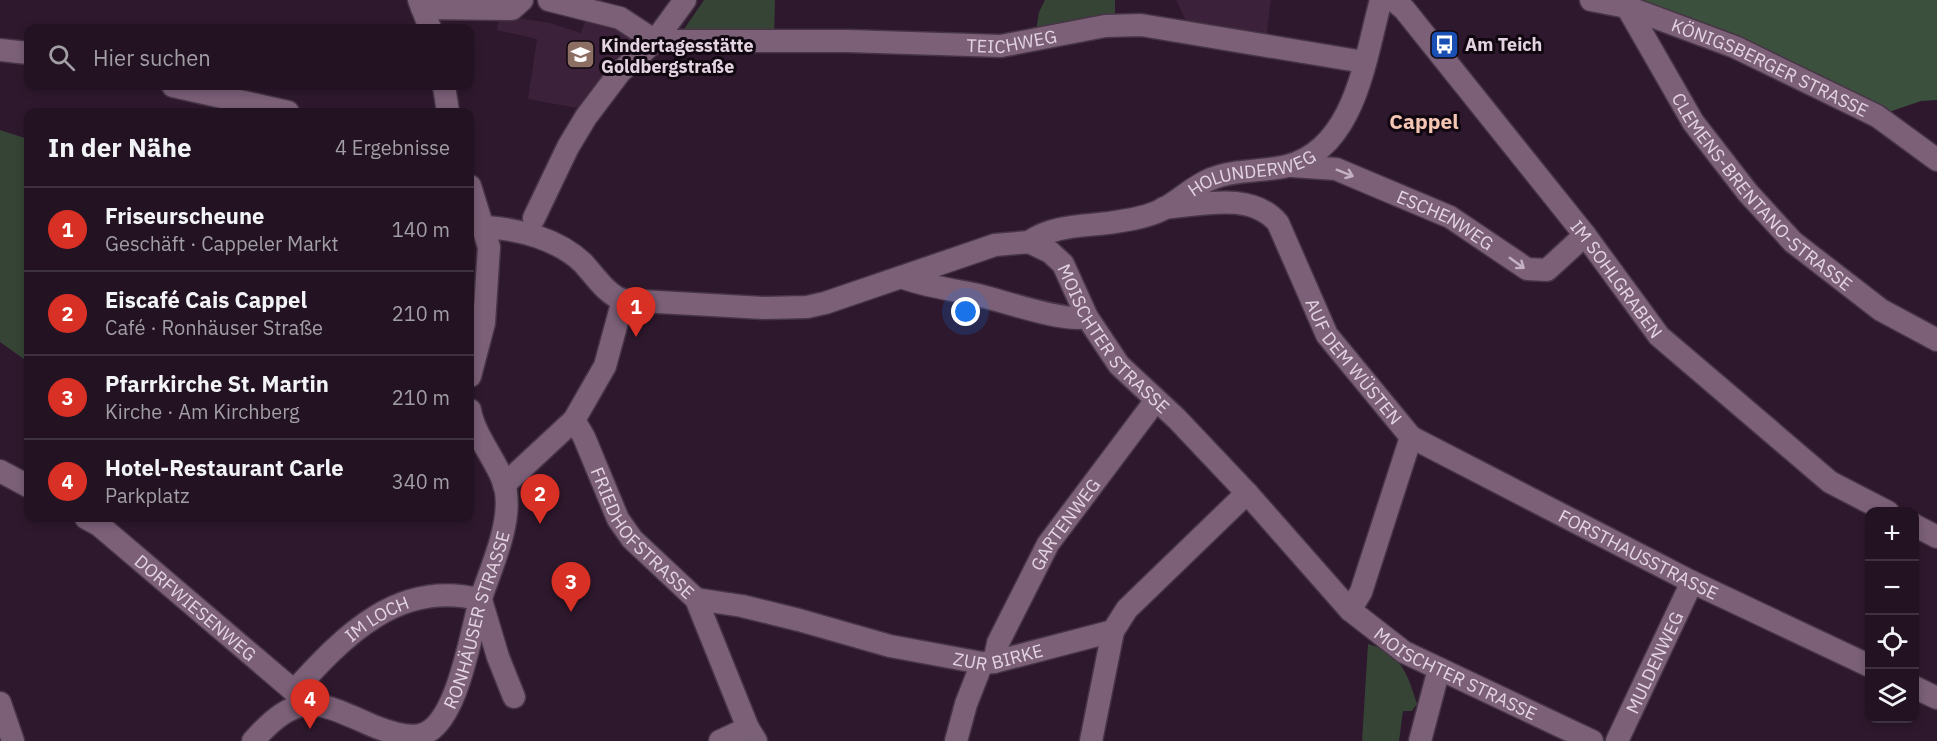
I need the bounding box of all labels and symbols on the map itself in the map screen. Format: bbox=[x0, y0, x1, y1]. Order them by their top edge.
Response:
street label: KÖNIGSBERGER STRASSE bbox=[1668, 13, 1872, 122]
street label: TEICHWEG bbox=[966, 24, 1059, 58]
bus stop icon: Am Teich bbox=[1428, 28, 1460, 60]
place label: Am Teich bbox=[1465, 33, 1542, 56]
place label: Kindertagesstätte Goldbergstraße bbox=[601, 34, 754, 78]
school or university icon: Kindertagesstätte Goldbergstraße bbox=[564, 39, 596, 71]
street label: CLEMENS-BRENTANO-STRASSE bbox=[1667, 88, 1857, 295]
district label: Cappel bbox=[1389, 107, 1459, 135]
street label: HOLUNDERWEG bbox=[1183, 144, 1320, 201]
one-way arrow bbox=[1335, 168, 1354, 179]
street label: ESCHENWEG bbox=[1394, 185, 1499, 255]
street label: IM SOHLGRABEN bbox=[1566, 215, 1668, 342]
one-way arrow bbox=[1509, 256, 1525, 269]
street label: MOISCHTER STRASSE bbox=[1053, 260, 1175, 418]
pin: 1 bbox=[616, 288, 656, 337]
street label: AUF DEM WÜSTEN bbox=[1301, 295, 1407, 429]
your location bbox=[951, 297, 980, 326]
street label: FRIEDHOFSTRASSE bbox=[586, 463, 700, 603]
street label: GARTENWEG bbox=[1025, 473, 1105, 574]
pin: 2 bbox=[520, 474, 560, 524]
street label: FORSTHAUSSTRASSE bbox=[1555, 504, 1722, 604]
street label: RONHÄUSER STRASSE bbox=[438, 528, 514, 712]
street label: DORFWIESENWEG bbox=[130, 549, 262, 666]
pin: 3 bbox=[552, 562, 590, 612]
street label: IM LOCH bbox=[340, 590, 412, 646]
street label: MULDENWEG bbox=[1620, 608, 1688, 717]
street label: MOISCHTER STRASSE bbox=[1370, 622, 1541, 725]
street label: ZUR BIRKE bbox=[952, 638, 1045, 675]
pin: 4 bbox=[290, 680, 330, 729]

